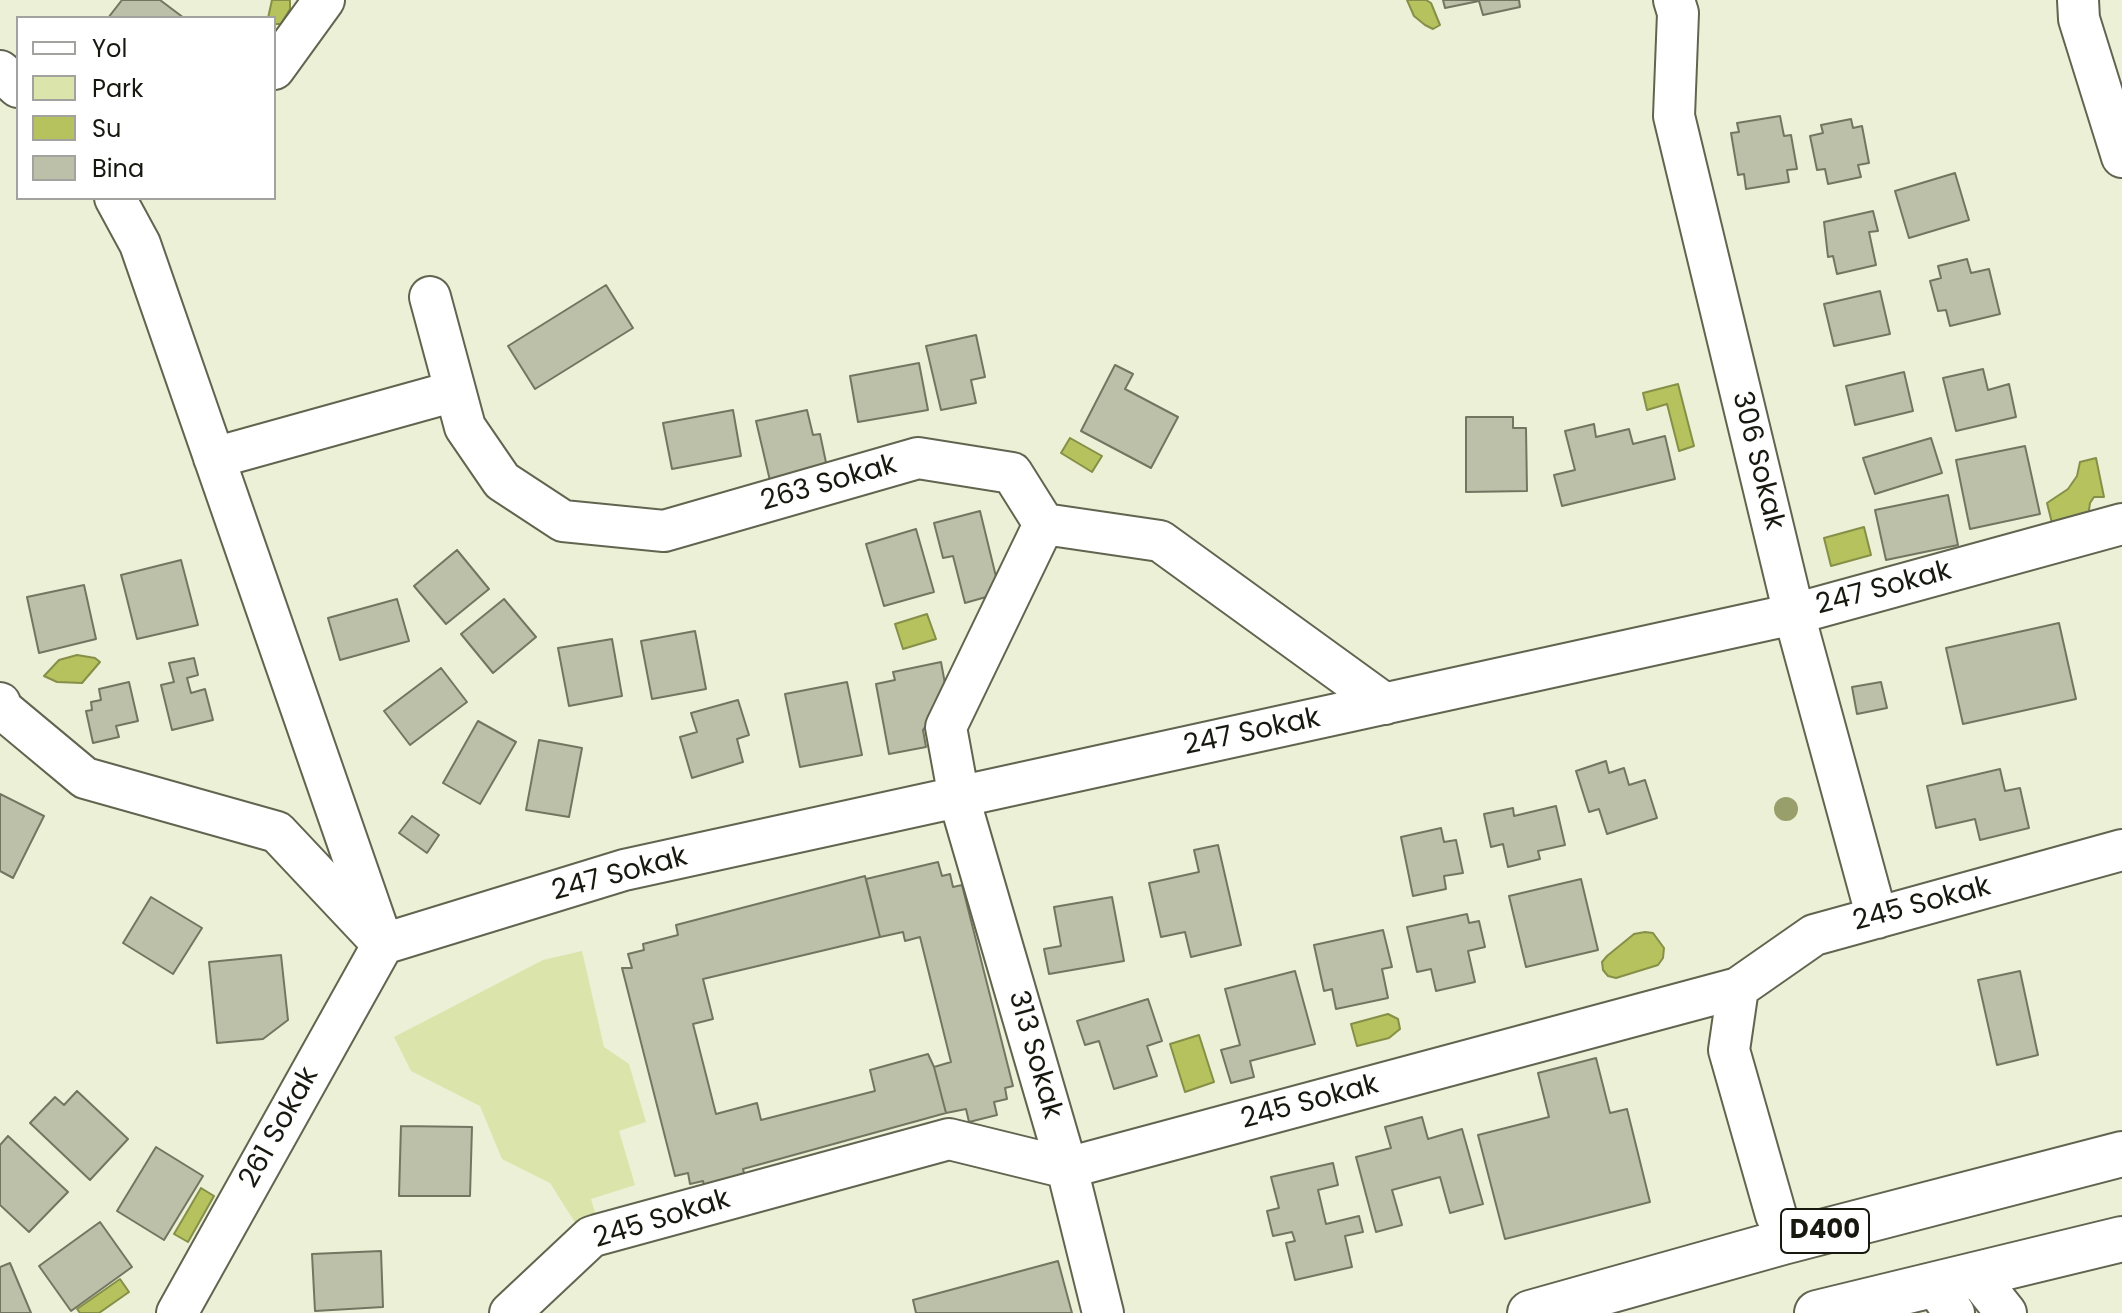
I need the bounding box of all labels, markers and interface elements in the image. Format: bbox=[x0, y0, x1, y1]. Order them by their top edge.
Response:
legend bbox=[16, 16, 276, 200]
text: Yol bbox=[92, 32, 127, 65]
text: Park bbox=[92, 72, 143, 105]
text: Su bbox=[92, 112, 121, 145]
text: Bina bbox=[92, 152, 144, 185]
street label: 306 Sokak bbox=[1724, 388, 1790, 534]
street label: 263 Sokak bbox=[757, 449, 901, 519]
street label: 247 Sokak bbox=[1813, 555, 1955, 623]
street label: 247 Sokak bbox=[1181, 702, 1323, 764]
street label: 247 Sokak bbox=[549, 841, 691, 909]
street label: 245 Sokak bbox=[1850, 871, 1994, 939]
street label: 313 Sokak bbox=[1000, 987, 1068, 1123]
street label: 261 Sokak bbox=[233, 1062, 327, 1194]
street label: 245 Sokak bbox=[1238, 1069, 1382, 1137]
street label: 245 Sokak bbox=[590, 1183, 734, 1257]
road number: D400 bbox=[1781, 1209, 1869, 1253]

